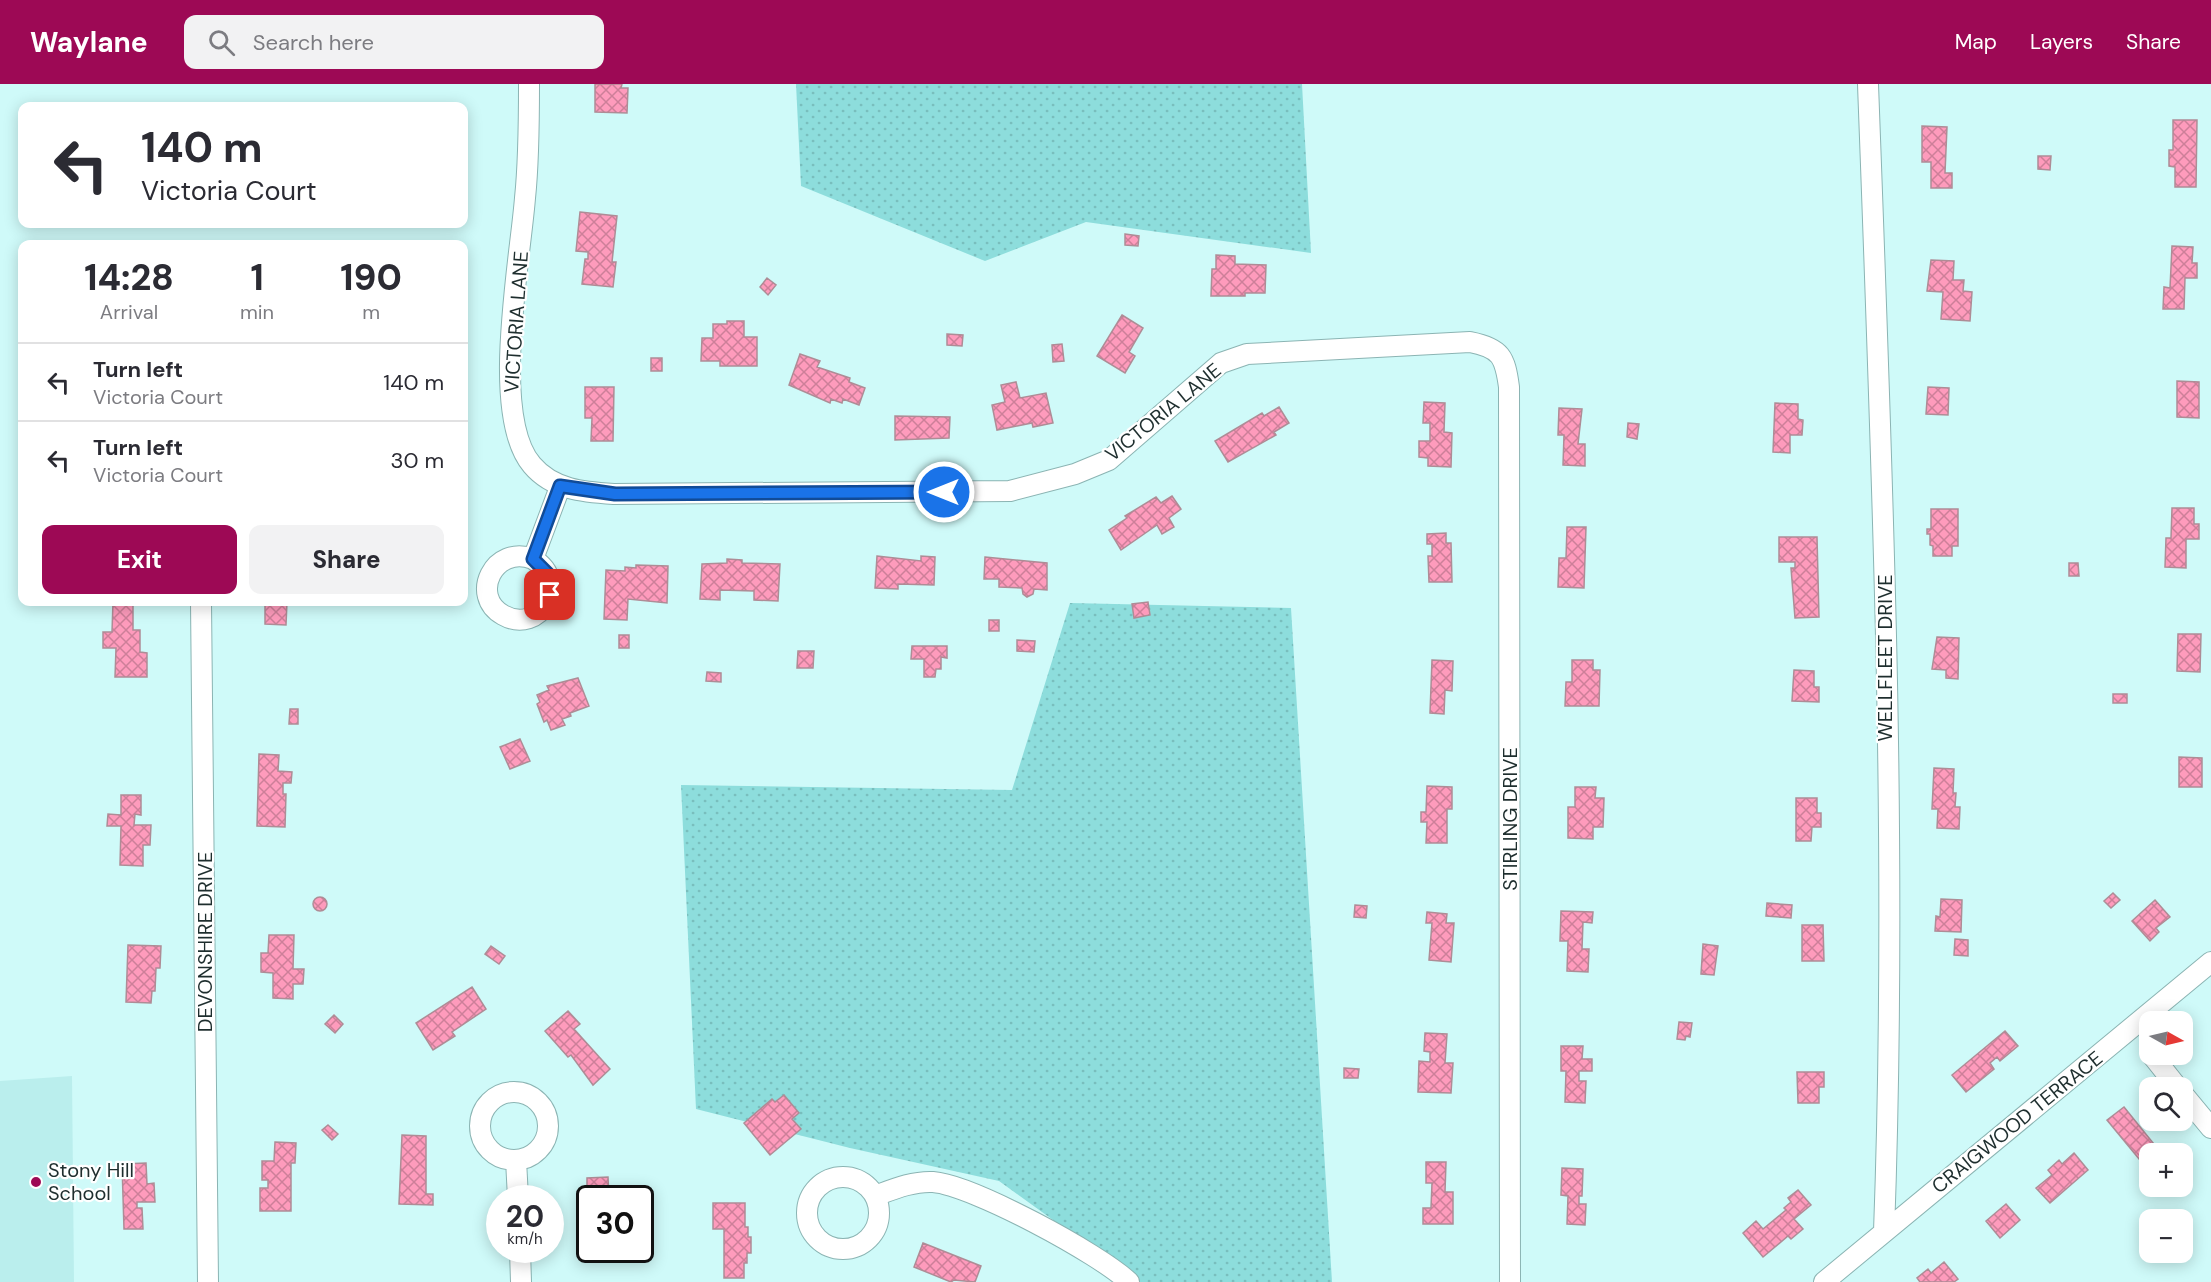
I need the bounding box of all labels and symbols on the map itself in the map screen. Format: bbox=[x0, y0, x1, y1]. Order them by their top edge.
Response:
street label: VICTORIA LANE bbox=[498, 250, 534, 394]
street label: VICTORIA LANE bbox=[1100, 357, 1226, 467]
position arrow bbox=[912, 460, 976, 524]
pin bbox=[524, 569, 575, 620]
street label: WELLFLEET DRIVE bbox=[1872, 574, 1898, 742]
street label: STIRLING DRIVE bbox=[1497, 747, 1523, 891]
street label: DEVONSHIRE DRIVE bbox=[192, 852, 218, 1032]
north arrow bbox=[2139, 1011, 2193, 1065]
street label: CRAIGWOOD TERRACE bbox=[1926, 1045, 2108, 1199]
place label: Stony Hill School bbox=[48, 1157, 134, 1206]
marker: Stony Hill School bbox=[29, 1175, 43, 1189]
speed limit sign: 30 bbox=[576, 1185, 654, 1263]

